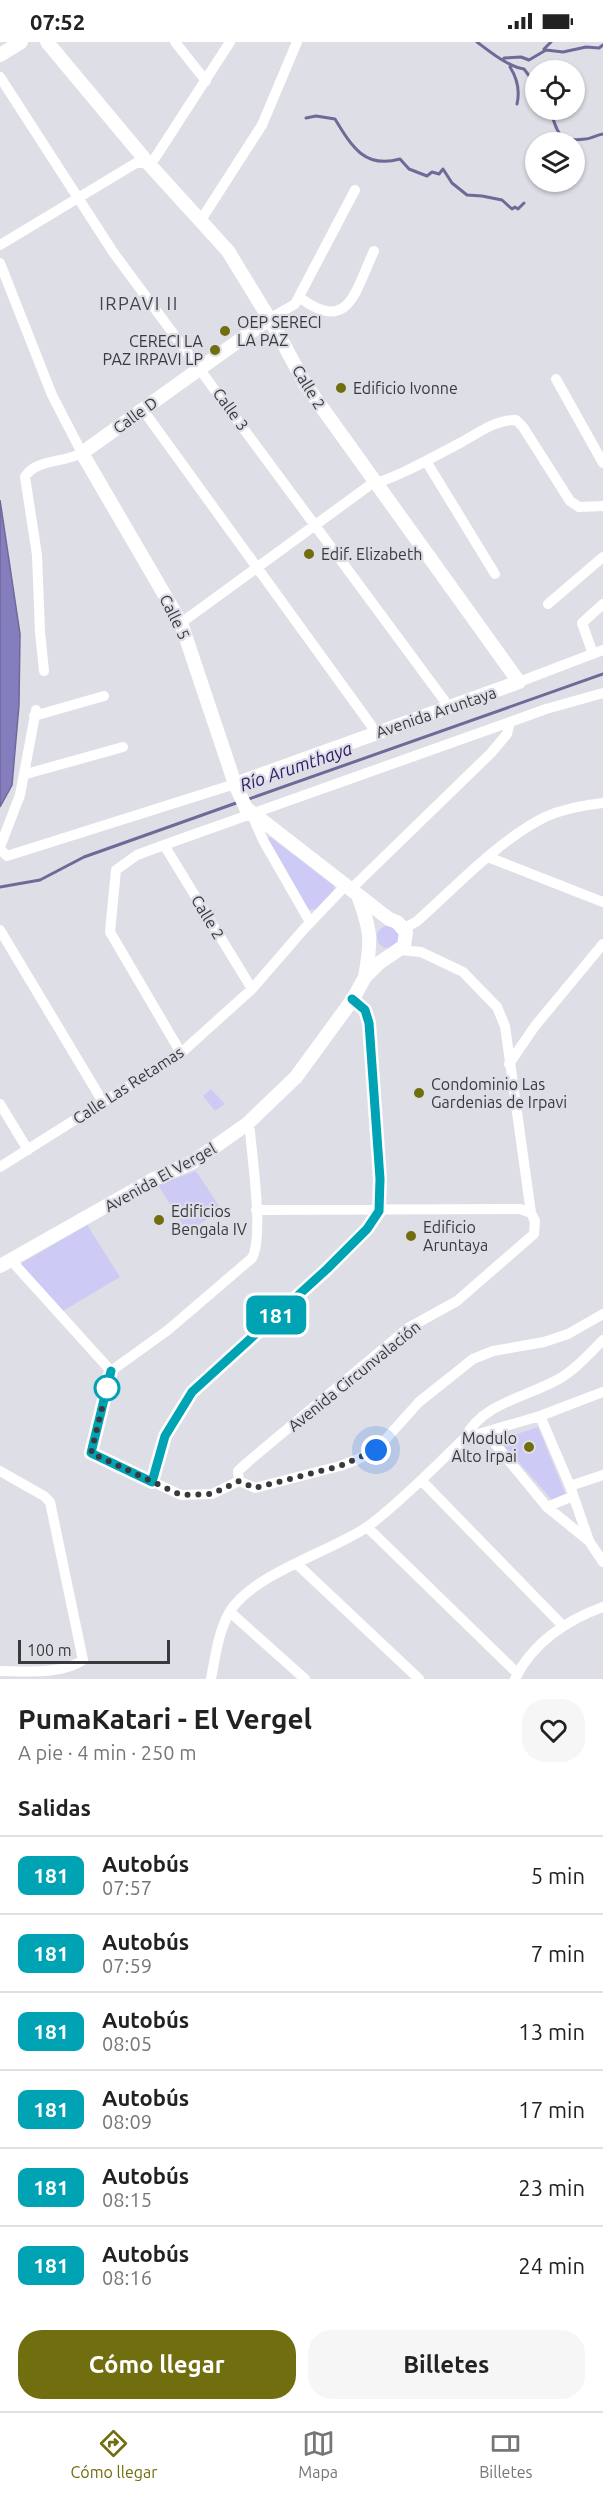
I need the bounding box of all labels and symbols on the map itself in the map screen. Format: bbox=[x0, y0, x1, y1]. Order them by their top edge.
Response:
district label: IRPAVI II bbox=[99, 293, 179, 313]
place label: OEP SERECI LA PAZ bbox=[237, 313, 322, 349]
marker: OEP SERECI LA PAZ bbox=[218, 324, 232, 338]
place label: CERECI LA PAZ IRPAVI LP bbox=[103, 332, 204, 368]
marker: CERECI LA PAZ IRPAVI LP bbox=[208, 343, 222, 357]
street label: Calle 2 bbox=[289, 362, 329, 412]
place label: Edificio Ivonne bbox=[353, 379, 458, 397]
marker: Edificio Ivonne bbox=[334, 381, 348, 395]
street label: Calle 3 bbox=[210, 384, 252, 434]
street label: Calle D bbox=[109, 393, 161, 437]
place label: Edif. Elizabeth bbox=[321, 545, 422, 563]
marker: Edif. Elizabeth bbox=[302, 547, 316, 561]
street label: Calle 5 bbox=[156, 592, 194, 642]
street label: Avenida Aruntaya bbox=[373, 683, 499, 741]
water label: Río Arumthaya bbox=[237, 737, 355, 795]
street label: Calle 2 bbox=[188, 892, 228, 942]
street label: Calle Las Retamas bbox=[69, 1043, 187, 1127]
place label: Condominio Las Gardenias de Irpavi bbox=[431, 1075, 567, 1111]
marker: Condominio Las Gardenias de Irpavi bbox=[412, 1086, 426, 1100]
street label: Avenida El Vergel bbox=[101, 1139, 219, 1215]
place label: Edificios Bengala IV bbox=[171, 1202, 247, 1238]
marker: Edificios Bengala IV bbox=[152, 1213, 166, 1227]
place label: Edificio Aruntaya bbox=[423, 1218, 488, 1254]
marker: Edificio Aruntaya bbox=[404, 1229, 418, 1243]
line badge: 181 bbox=[242, 1296, 310, 1334]
street label: Avenida Circunvalación bbox=[284, 1317, 424, 1435]
unlabelled marker bbox=[94, 1375, 120, 1401]
place label: Modulo Alto Irpai bbox=[451, 1429, 517, 1465]
your location bbox=[361, 1435, 391, 1465]
marker: Modulo Alto Irpai bbox=[522, 1440, 536, 1454]
scale bar bbox=[18, 1637, 170, 1664]

